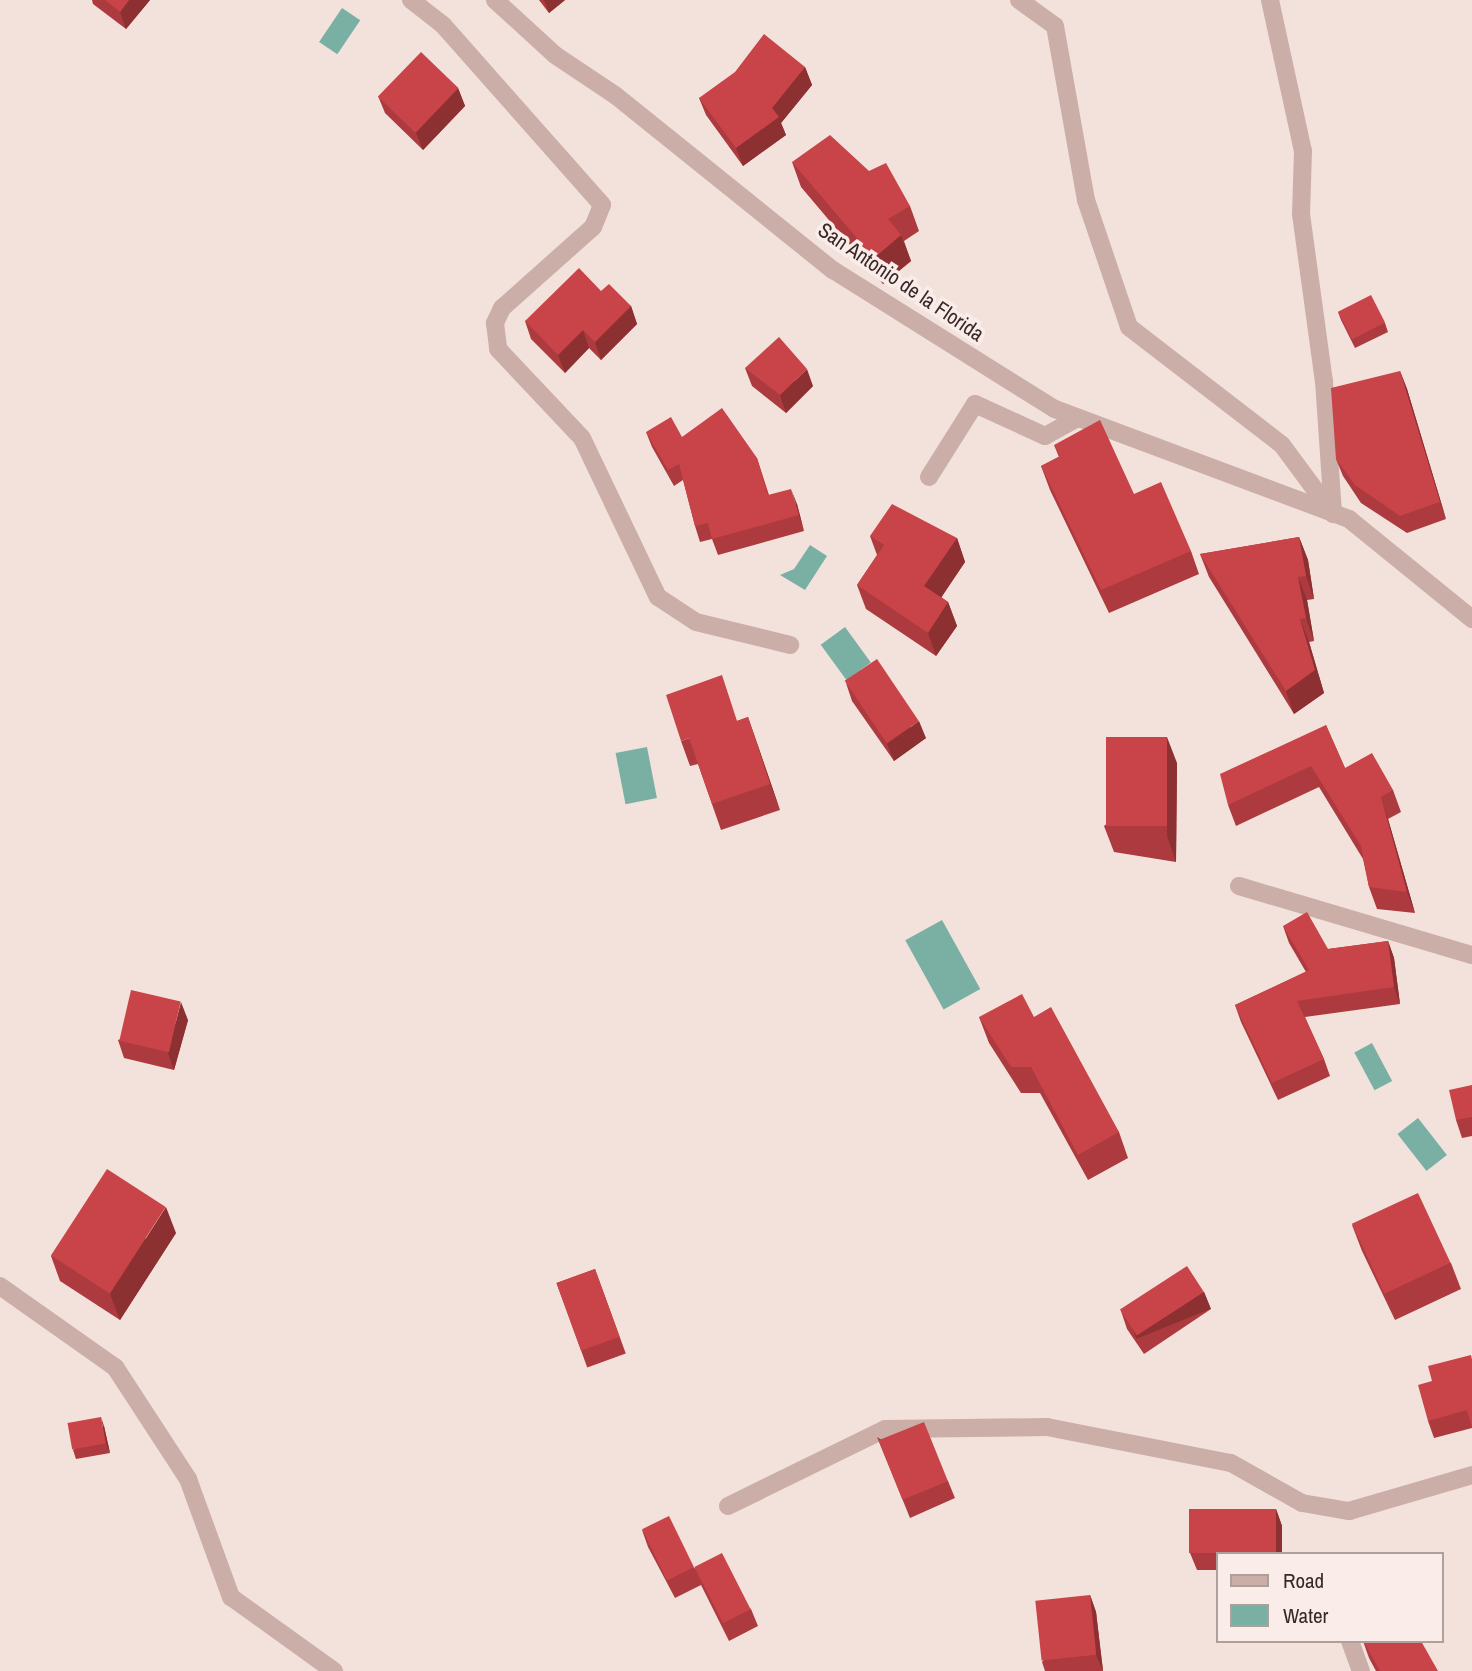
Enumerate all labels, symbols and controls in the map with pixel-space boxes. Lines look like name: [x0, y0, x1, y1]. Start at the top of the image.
street label: San Antonio de la Florida: [813, 217, 989, 347]
legend: [1216, 1552, 1444, 1643]
text: Road: [1283, 1566, 1324, 1595]
text: Water: [1283, 1601, 1328, 1630]

